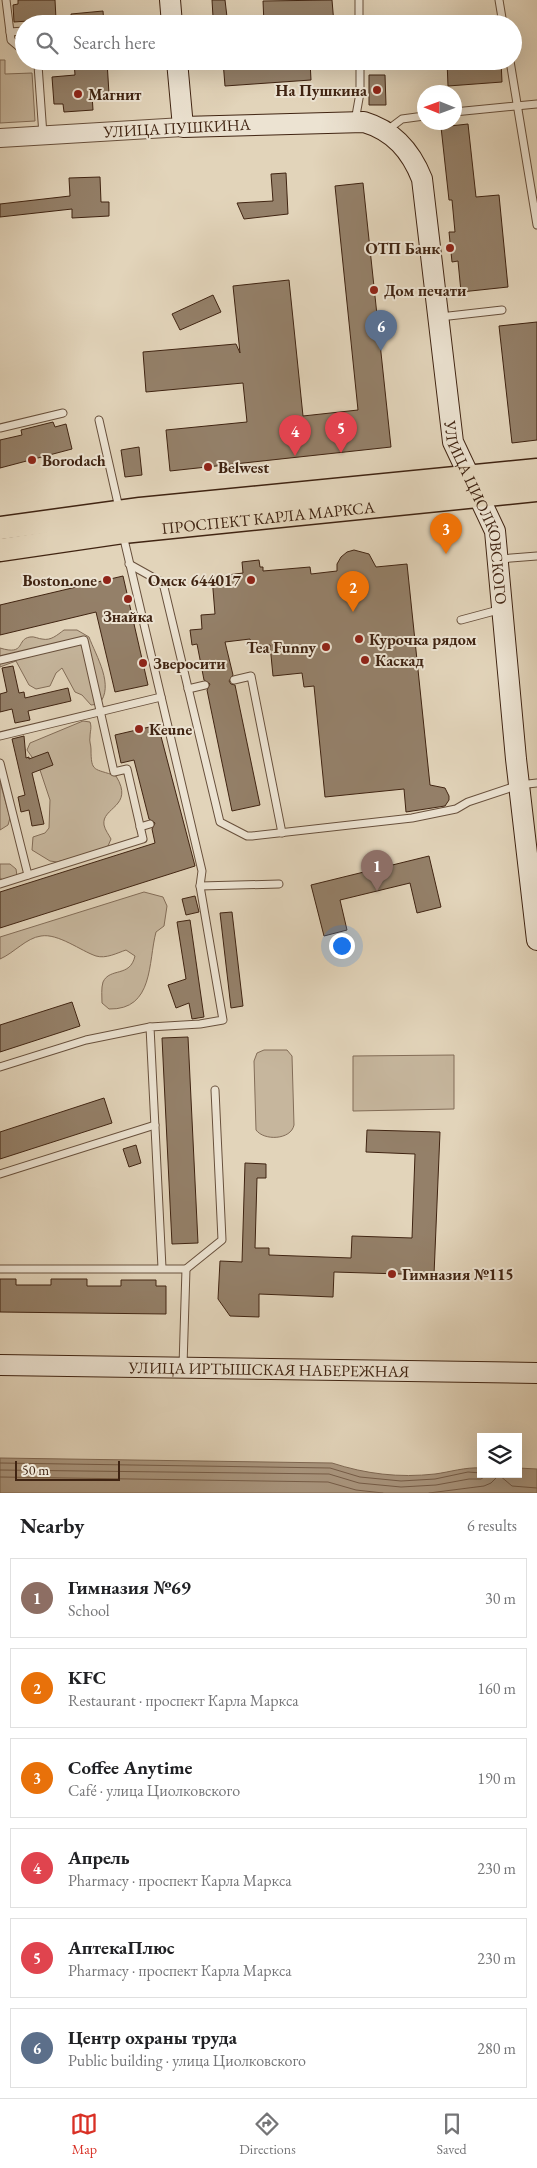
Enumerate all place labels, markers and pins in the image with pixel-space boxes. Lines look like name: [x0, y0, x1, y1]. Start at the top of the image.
place label: На Пушкина: [276, 80, 368, 101]
place label: Магнит: [88, 84, 142, 105]
marker: На Пушкина: [371, 84, 383, 96]
marker: Магнит: [72, 88, 84, 100]
place label: ОТП Банк: [365, 238, 440, 259]
marker: ОТП Банк: [444, 242, 456, 254]
place label: Дом печати: [384, 280, 467, 301]
marker: Дом печати: [368, 284, 380, 296]
pin: 6: [365, 310, 397, 351]
pin: 5: [325, 412, 357, 453]
pin: 4: [279, 415, 311, 456]
place label: Borodach: [42, 450, 106, 471]
marker: Borodach: [26, 454, 38, 466]
place label: Belwest: [218, 457, 269, 478]
marker: Belwest: [202, 461, 214, 473]
pin: 3: [430, 513, 462, 554]
place label: Boston.one: [23, 570, 97, 591]
place label: Омск 644017: [148, 570, 242, 591]
pin: 2: [337, 571, 369, 612]
marker: Boston.one: [101, 574, 113, 586]
marker: Омск 644017: [245, 574, 257, 586]
marker: Знайка: [122, 593, 134, 605]
place label: Знайка: [103, 606, 154, 627]
place label: Курочка рядом: [369, 629, 477, 650]
marker: Курочка рядом: [353, 633, 365, 645]
place label: Tea Funny: [246, 637, 316, 658]
marker: Tea Funny: [320, 641, 332, 653]
place label: Каскад: [375, 650, 424, 671]
place label: Зверосити: [153, 653, 226, 674]
marker: Каскад: [359, 654, 371, 666]
marker: Зверосити: [137, 657, 149, 669]
place label: Keune: [149, 719, 192, 740]
marker: Keune: [133, 723, 145, 735]
pin: 1: [361, 850, 393, 891]
place label: Гимназия №115: [402, 1264, 514, 1285]
marker: Гимназия №115: [386, 1268, 398, 1280]

